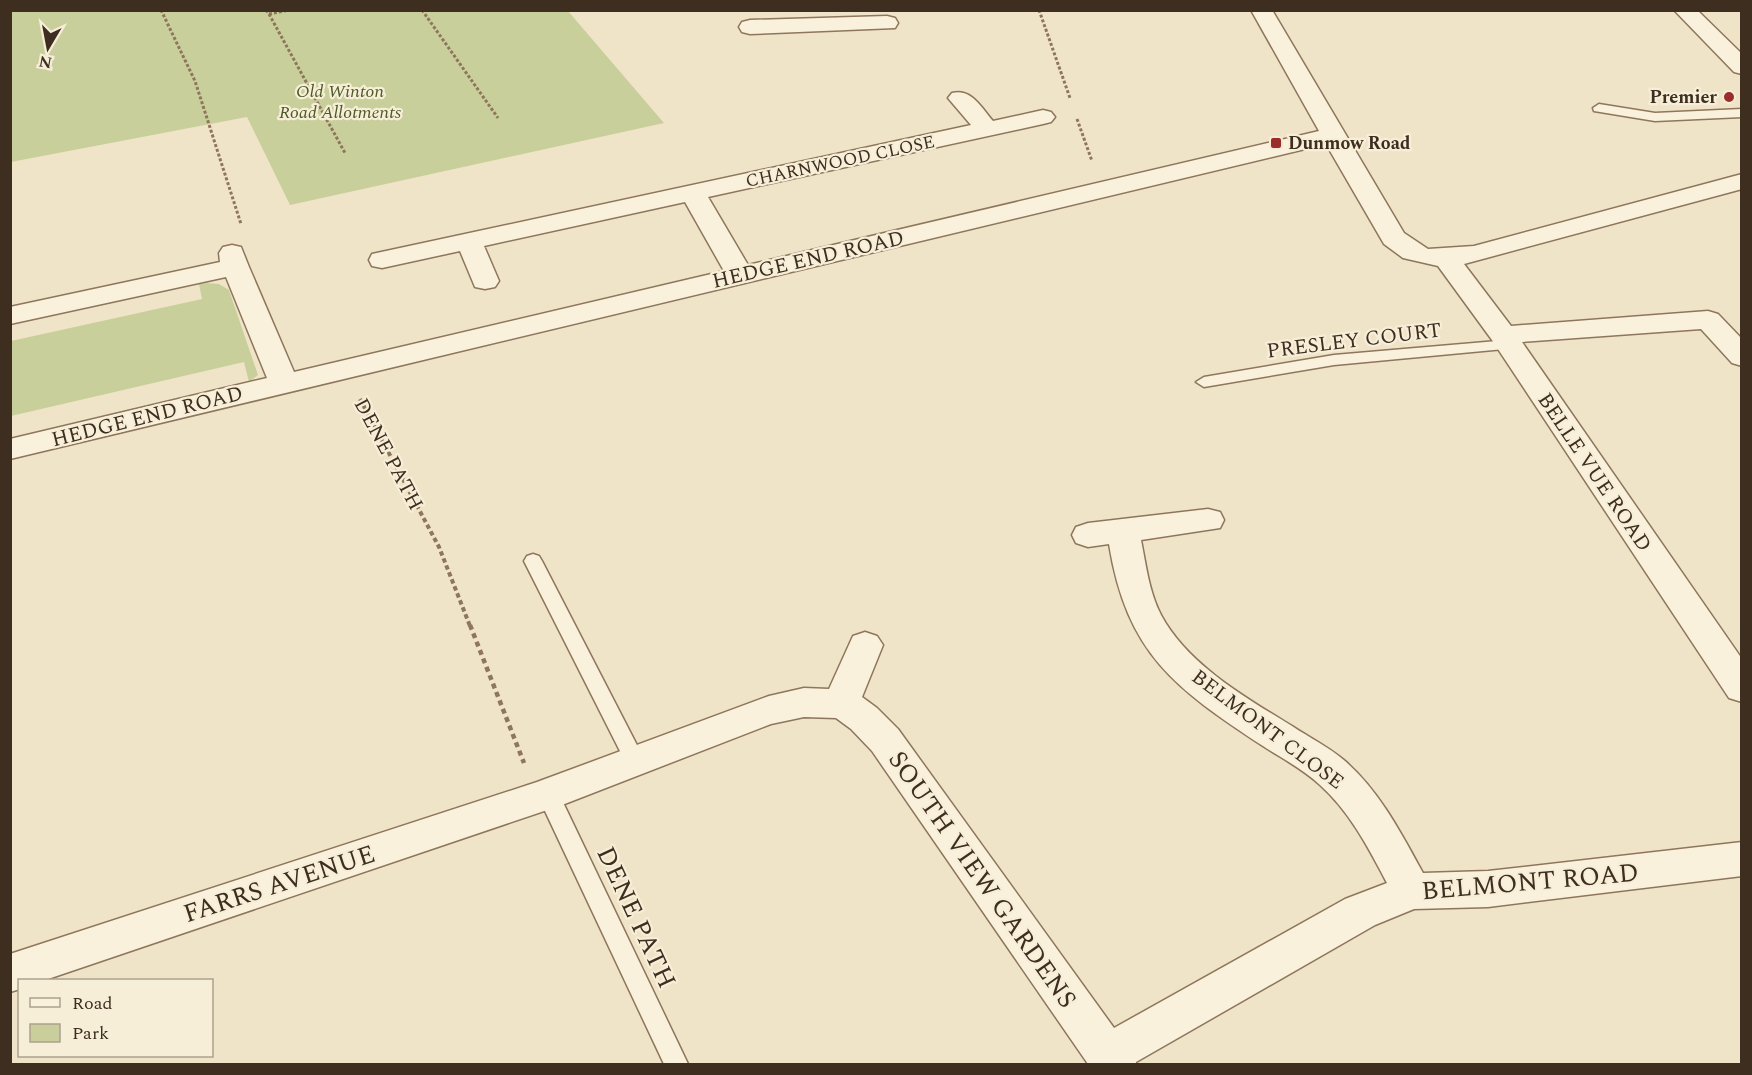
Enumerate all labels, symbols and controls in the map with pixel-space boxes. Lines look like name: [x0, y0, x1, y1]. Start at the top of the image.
north arrow: [18, 18, 78, 78]
text: N: [37, 49, 54, 75]
park label: Old Winton Road Allotments: [279, 78, 402, 126]
place label: Premier: [1649, 84, 1717, 111]
marker: Premier: [1722, 90, 1736, 104]
street label: CHARNWOOD CLOSE: [743, 128, 937, 195]
place label: Dunmow Road: [1288, 130, 1411, 157]
marker: Dunmow Road: [1269, 136, 1283, 150]
street label: HEDGE END ROAD: [709, 222, 907, 298]
street label: PRESLEY COURT: [1265, 314, 1443, 368]
street label: HEDGE END ROAD: [48, 378, 246, 456]
street label: BELLE VUE ROAD: [1529, 386, 1659, 559]
street label: DENE PATH: [345, 392, 431, 516]
street label: BELMONT CLOSE: [1184, 662, 1351, 798]
street label: SOUTH VIEW GARDENS: [878, 742, 1087, 1017]
street label: FARRS AVENUE: [178, 834, 380, 934]
street label: DENE PATH: [586, 840, 687, 995]
street label: BELMONT ROAD: [1420, 853, 1640, 911]
legend: [18, 979, 213, 1057]
text: Road: [72, 990, 113, 1017]
text: Park: [72, 1020, 109, 1047]

